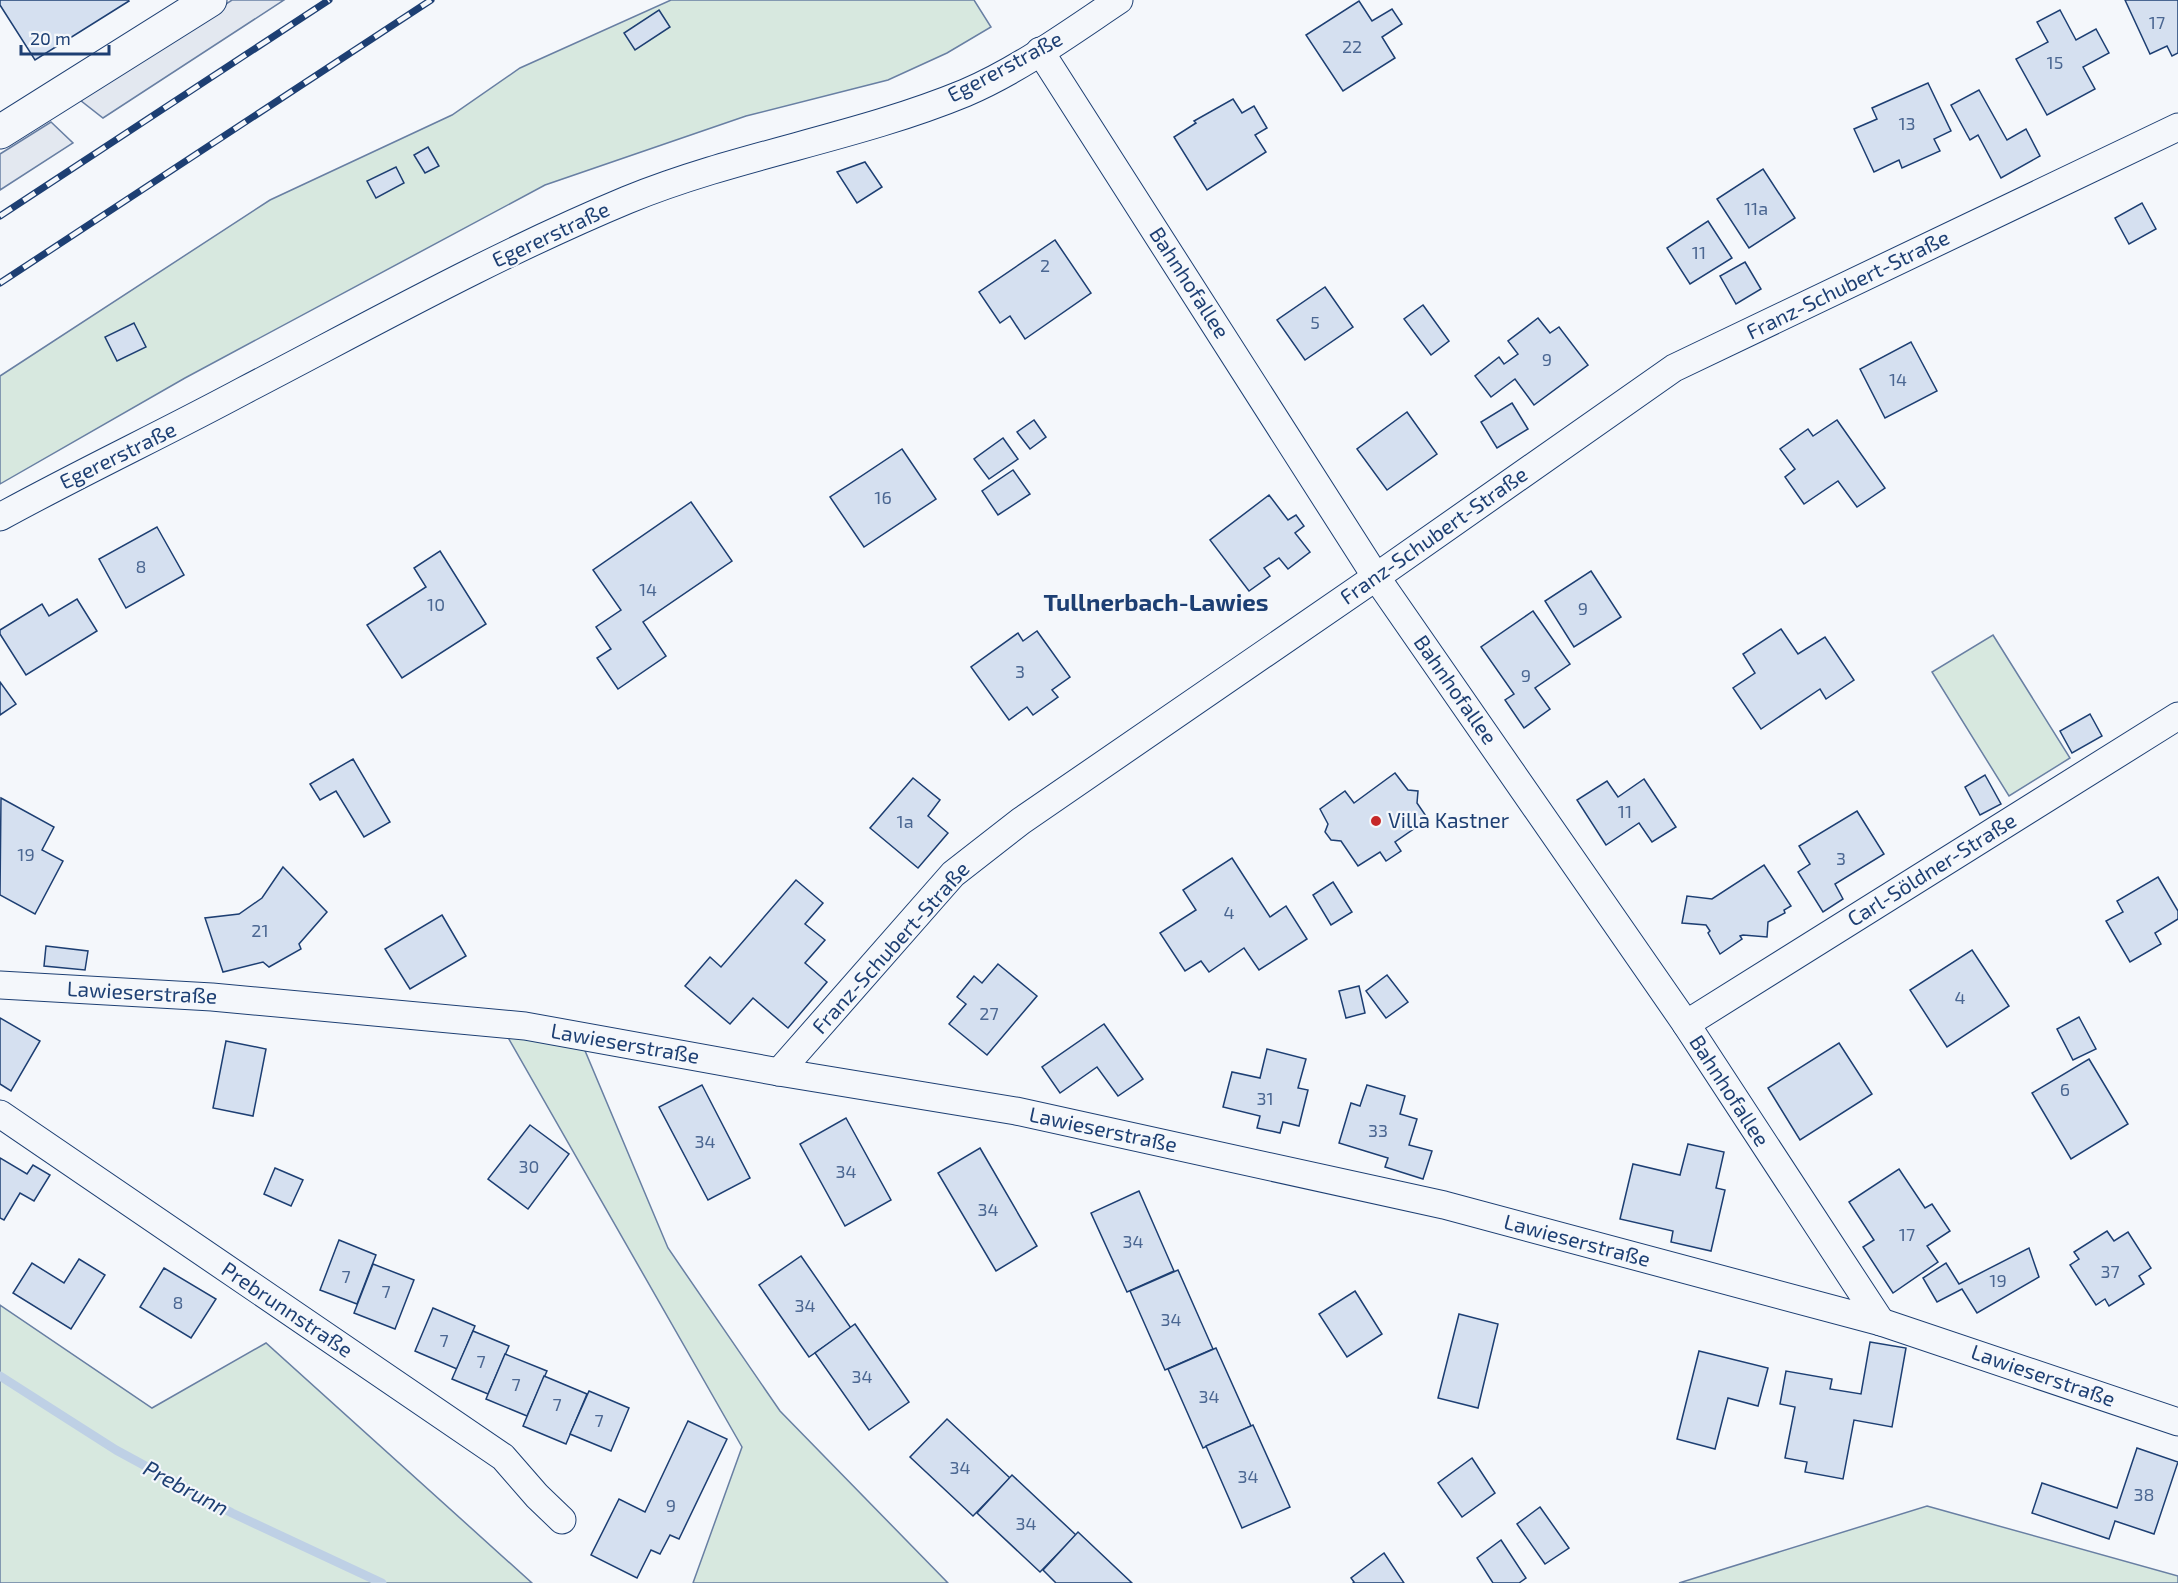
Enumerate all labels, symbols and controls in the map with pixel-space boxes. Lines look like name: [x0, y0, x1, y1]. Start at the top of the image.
house number: 17: [2149, 11, 2165, 33]
scale bar: [21, 18, 110, 56]
street label: Egererstraße: [943, 25, 1066, 106]
text: 20 m: [30, 27, 71, 49]
house number: 22: [1342, 35, 1362, 57]
house number: 15: [2047, 51, 2063, 73]
house number: 13: [1898, 112, 1916, 134]
street label: Egererstraße: [488, 196, 613, 272]
house number: 11a: [1744, 197, 1768, 219]
street label: Bahnhofallee: [1145, 222, 1235, 343]
street label: Franz-Schubert-Straße: [1742, 224, 1953, 344]
house number: 11: [1692, 241, 1706, 263]
house number: 2: [1040, 254, 1050, 276]
house number: 5: [1310, 311, 1320, 333]
house number: 9: [1542, 348, 1552, 370]
house number: 14: [1889, 368, 1907, 390]
street label: Egererstraße: [55, 416, 180, 494]
street label: Franz-Schubert-Straße: [1335, 461, 1532, 609]
house number: 16: [874, 486, 892, 508]
house number: 8: [136, 555, 146, 577]
house number: 14: [639, 578, 657, 600]
district label: Tullnerbach-Lawies: [1043, 587, 1269, 616]
house number: 10: [427, 593, 445, 615]
house number: 9: [1578, 597, 1588, 619]
street label: Bahnhofallee: [1409, 630, 1503, 749]
house number: 3: [1015, 660, 1025, 682]
house number: 9: [1521, 664, 1531, 686]
house number: 11: [1618, 800, 1632, 822]
place label: Villa Kastner: [1388, 807, 1510, 832]
street label: Carl-Söldner-Straße: [1842, 807, 2020, 931]
house number: 1a: [896, 810, 914, 832]
marker: Villa Kastner: [1369, 814, 1383, 828]
house number: 19: [17, 843, 35, 865]
house number: 3: [1836, 847, 1846, 869]
street label: Franz-Schubert-Straße: [806, 856, 974, 1038]
house number: 4: [1223, 901, 1235, 923]
house number: 21: [251, 919, 269, 941]
street label: Lawieserstraße: [66, 975, 218, 1008]
house number: 4: [1954, 986, 1966, 1008]
house number: 27: [979, 1002, 999, 1024]
street label: Lawieserstraße: [549, 1017, 702, 1068]
street label: Bahnhofallee: [1685, 1030, 1775, 1151]
house number: 6: [2060, 1078, 2070, 1100]
house number: 31: [1256, 1087, 1274, 1109]
street label: Lawieserstraße: [1027, 1101, 1180, 1156]
house number: 33: [1368, 1119, 1388, 1141]
house number: 34: [694, 1130, 716, 1152]
house number: 30: [519, 1155, 539, 1177]
house number: 34: [835, 1160, 857, 1182]
house number: 34: [977, 1198, 999, 1220]
street label: Lawieserstraße: [1501, 1208, 1653, 1271]
house number: 17: [1899, 1223, 1915, 1245]
house number: 34: [1122, 1230, 1144, 1252]
street label: Prebrunnstraße: [218, 1256, 358, 1362]
house number: 37: [2100, 1260, 2120, 1282]
house number: 7: [341, 1265, 351, 1287]
house number: 19: [1989, 1269, 2007, 1291]
house number: 7: [381, 1280, 391, 1302]
house number: 8: [173, 1291, 183, 1313]
house number: 34: [794, 1294, 816, 1316]
house number: 34: [1160, 1308, 1182, 1330]
house number: 7: [439, 1329, 449, 1351]
street label: Lawieserstraße: [1968, 1338, 2119, 1411]
house number: 7: [476, 1350, 486, 1372]
house number: 34: [851, 1365, 873, 1387]
house number: 7: [511, 1373, 521, 1395]
house number: 34: [1198, 1385, 1220, 1407]
house number: 7: [552, 1393, 562, 1415]
house number: 7: [594, 1409, 604, 1431]
water label: Prebrunn: [139, 1454, 233, 1520]
house number: 34: [949, 1456, 971, 1478]
house number: 34: [1237, 1465, 1259, 1487]
house number: 38: [2134, 1483, 2154, 1505]
house number: 9: [666, 1494, 676, 1516]
house number: 34: [1015, 1512, 1037, 1534]

